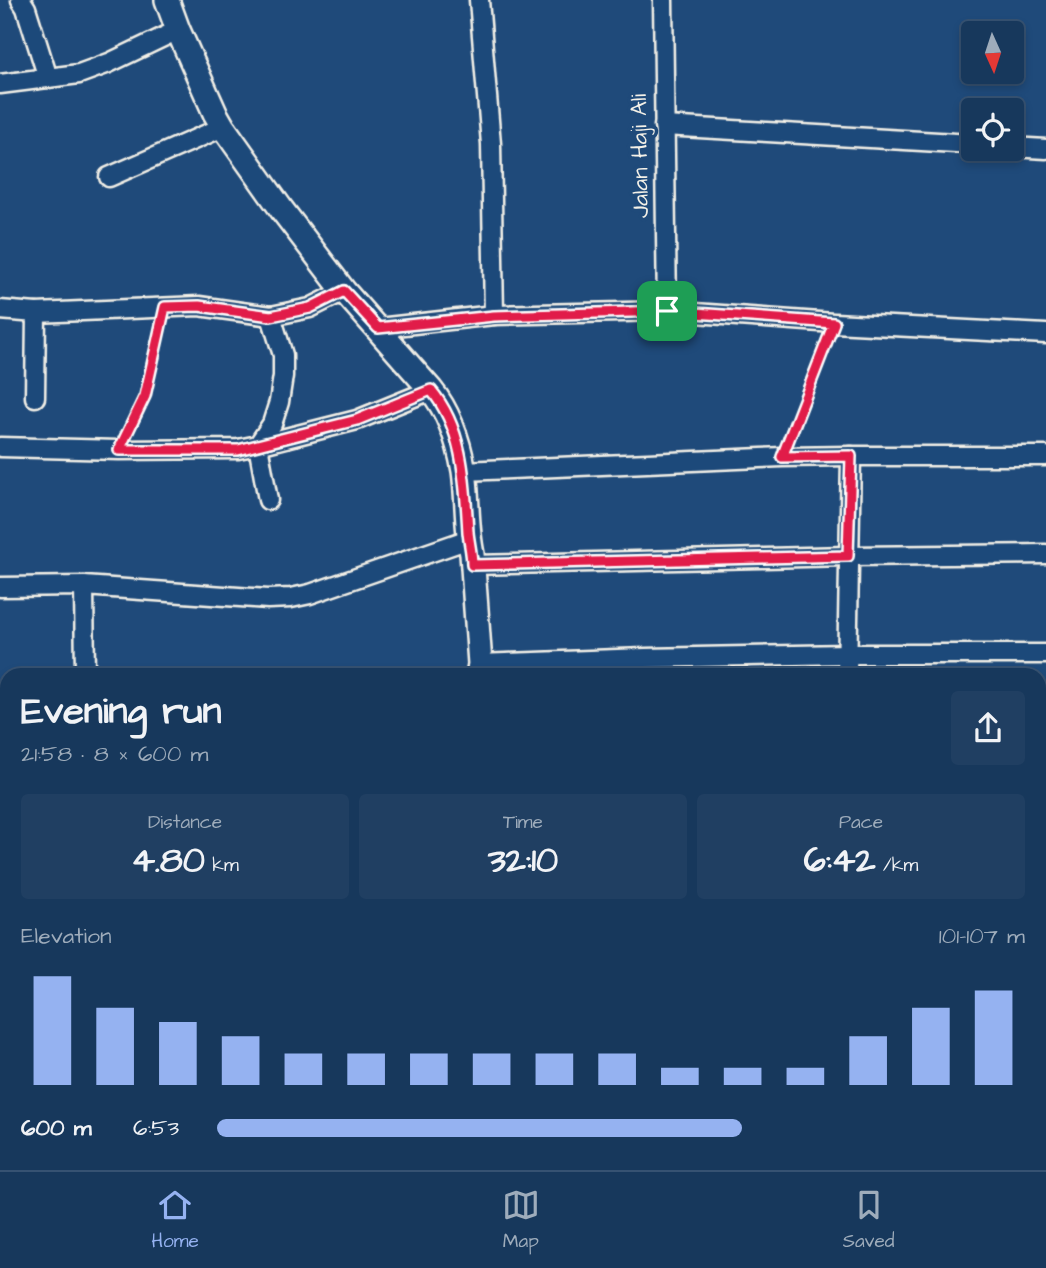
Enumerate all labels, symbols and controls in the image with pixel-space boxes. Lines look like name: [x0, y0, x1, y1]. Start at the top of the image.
north arrow: [961, 21, 1024, 84]
map controls: [961, 21, 1024, 161]
street label: Jalan Haji Ali: [623, 93, 657, 218]
button: locate: [961, 98, 1024, 161]
pin: [637, 281, 697, 341]
icon: arrive: [648, 292, 686, 330]
text: Evening run: [21, 686, 222, 738]
button: share: [951, 691, 1025, 765]
text: 21:58 · 8 × 600 m: [21, 738, 209, 770]
text: Distance: [148, 809, 222, 836]
text: Time: [503, 809, 543, 836]
text: Pace: [839, 809, 883, 836]
text: 4.80: [131, 836, 205, 885]
text: 32:10: [488, 836, 558, 885]
text: 6:42: [804, 836, 875, 885]
text: km: [205, 852, 239, 879]
text: /km: [875, 852, 918, 879]
text: Elevation: [21, 920, 112, 952]
text: 101–107 m: [939, 920, 1025, 952]
text: 600 m: [21, 1112, 92, 1144]
text: 6:53: [133, 1112, 179, 1144]
tab: Home: [151, 1186, 199, 1255]
tab: Map: [502, 1186, 540, 1255]
tab: Saved: [843, 1186, 894, 1255]

